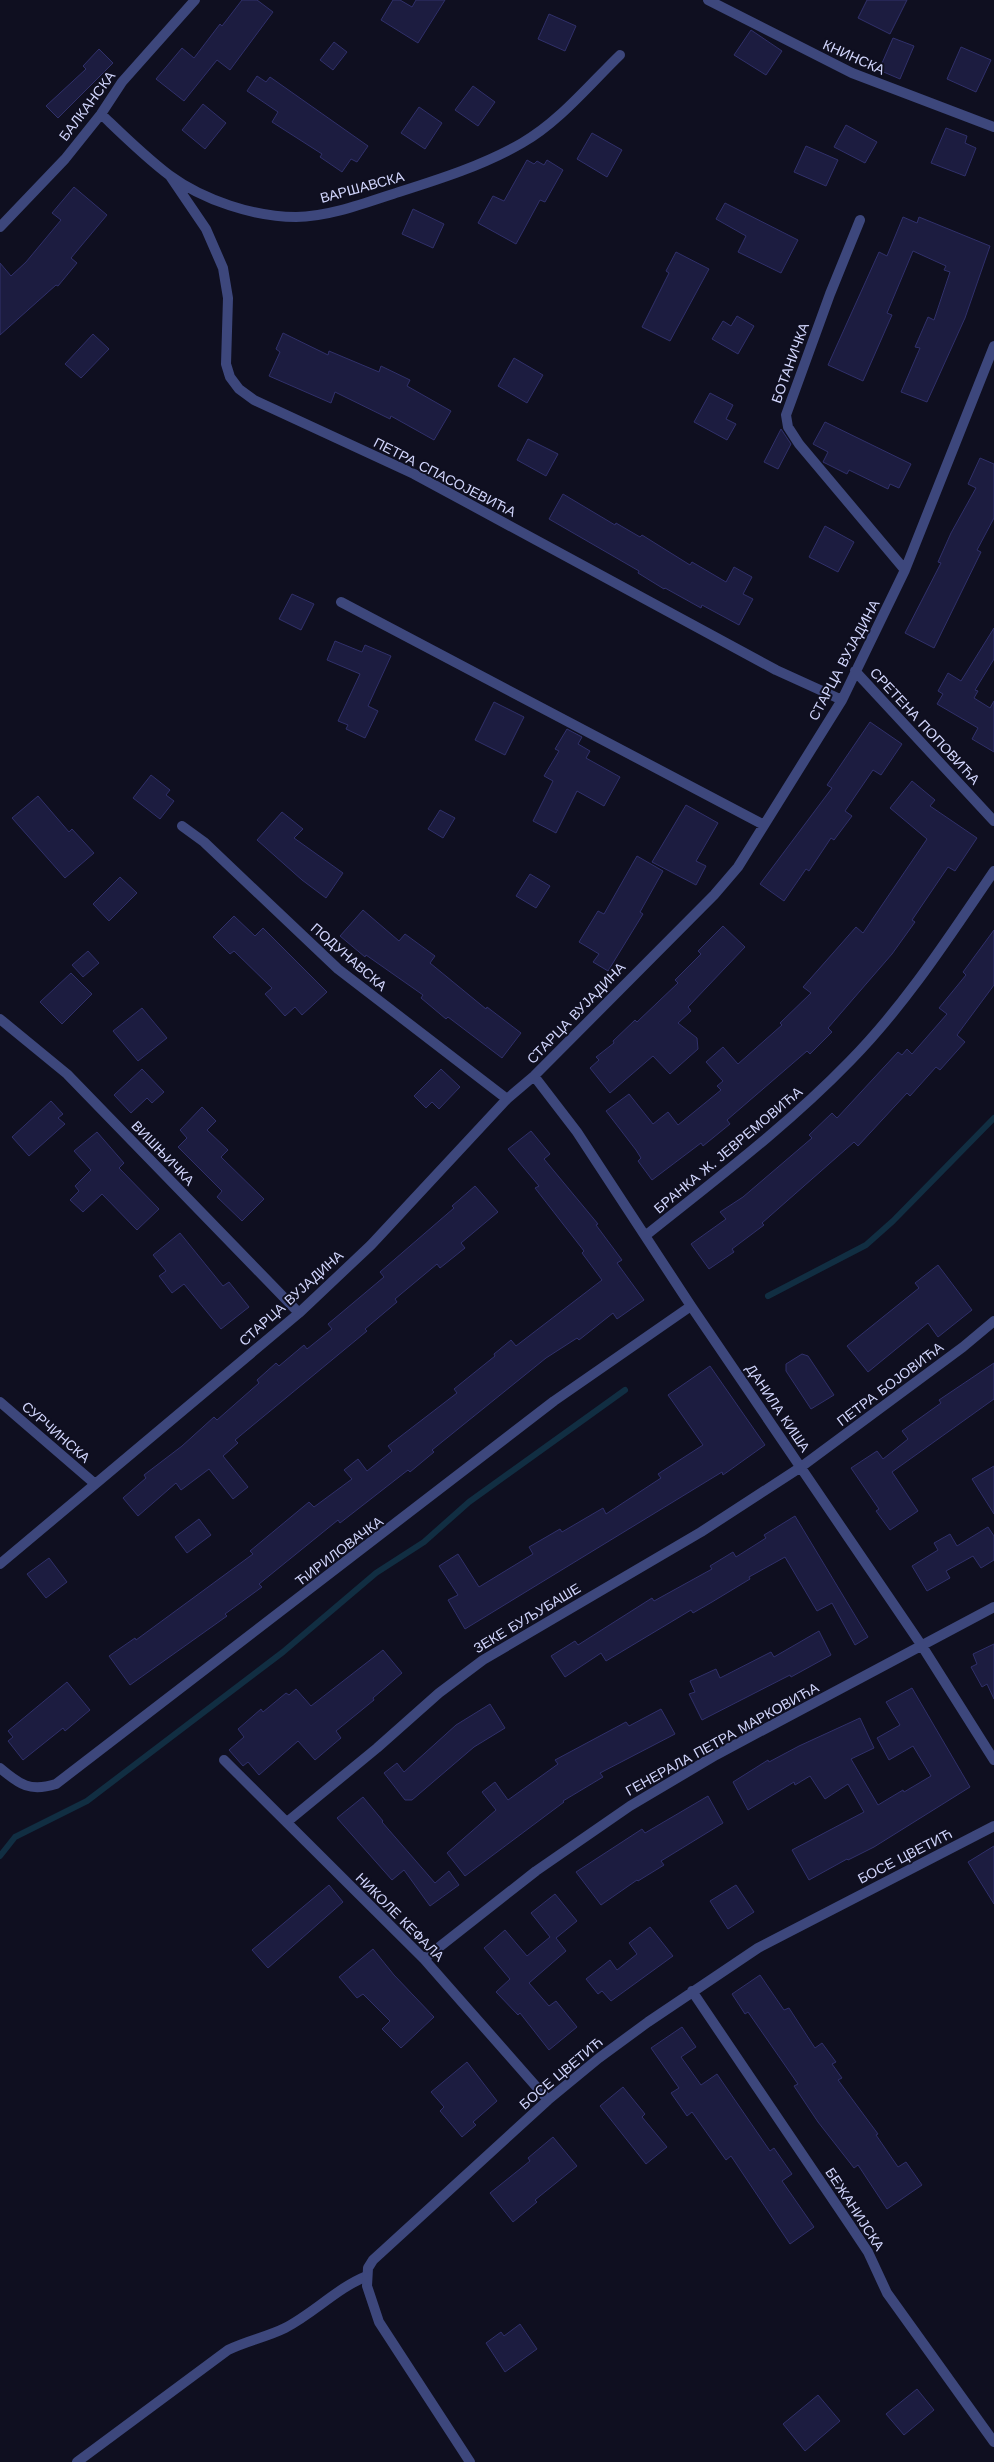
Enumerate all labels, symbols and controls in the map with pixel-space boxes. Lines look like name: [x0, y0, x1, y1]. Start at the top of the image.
street label: КНИНСКА: [821, 36, 888, 78]
street label: БАЛКАНСКА: [56, 68, 119, 144]
street label: ВАРШАВСКА: [318, 168, 406, 206]
street label: БОТАНИЧКА: [768, 320, 812, 405]
street label: ПЕТРА СПАСОЈЕВИЋА: [371, 434, 519, 520]
street label: СТАРЦА ВУЈАДИНА: [805, 596, 883, 723]
street label: СРЕТЕНА ПОПОВИЋА: [867, 664, 984, 788]
street label: ПОДУНАВСКА: [308, 920, 391, 995]
street label: СТАРЦА ВУЈАДИНА: [524, 959, 629, 1067]
street label: БРАНКА Ж. ЈЕВРЕМОВИЋА: [651, 1083, 806, 1217]
street label: ВИШЊИЧКА: [128, 1117, 198, 1189]
street label: СТАРЦА ВУЈАДИНА: [236, 1247, 347, 1349]
street label: ПЕТРА БОЈОВИЋА: [834, 1338, 947, 1429]
street label: ДАНИЛА КИША: [743, 1361, 814, 1456]
street label: СУРЧИНСКА: [19, 1398, 94, 1466]
street label: ЋИРИЛОВАЧКА: [292, 1512, 386, 1589]
street label: ЗЕКЕ БУЉУБАШЕ: [471, 1580, 583, 1656]
street label: ГЕНЕРАЛА ПЕТРА МАРКОВИЋА: [623, 1679, 822, 1799]
street label: БОСЕ ЦВЕТИЋ: [855, 1825, 955, 1887]
street label: НИКОЛЕ КЕФАЛА: [353, 1870, 448, 1965]
street label: БОСЕ ЦВЕТИЋ: [516, 2034, 606, 2112]
street label: БЕЖАНИЈСКА: [822, 2165, 888, 2254]

